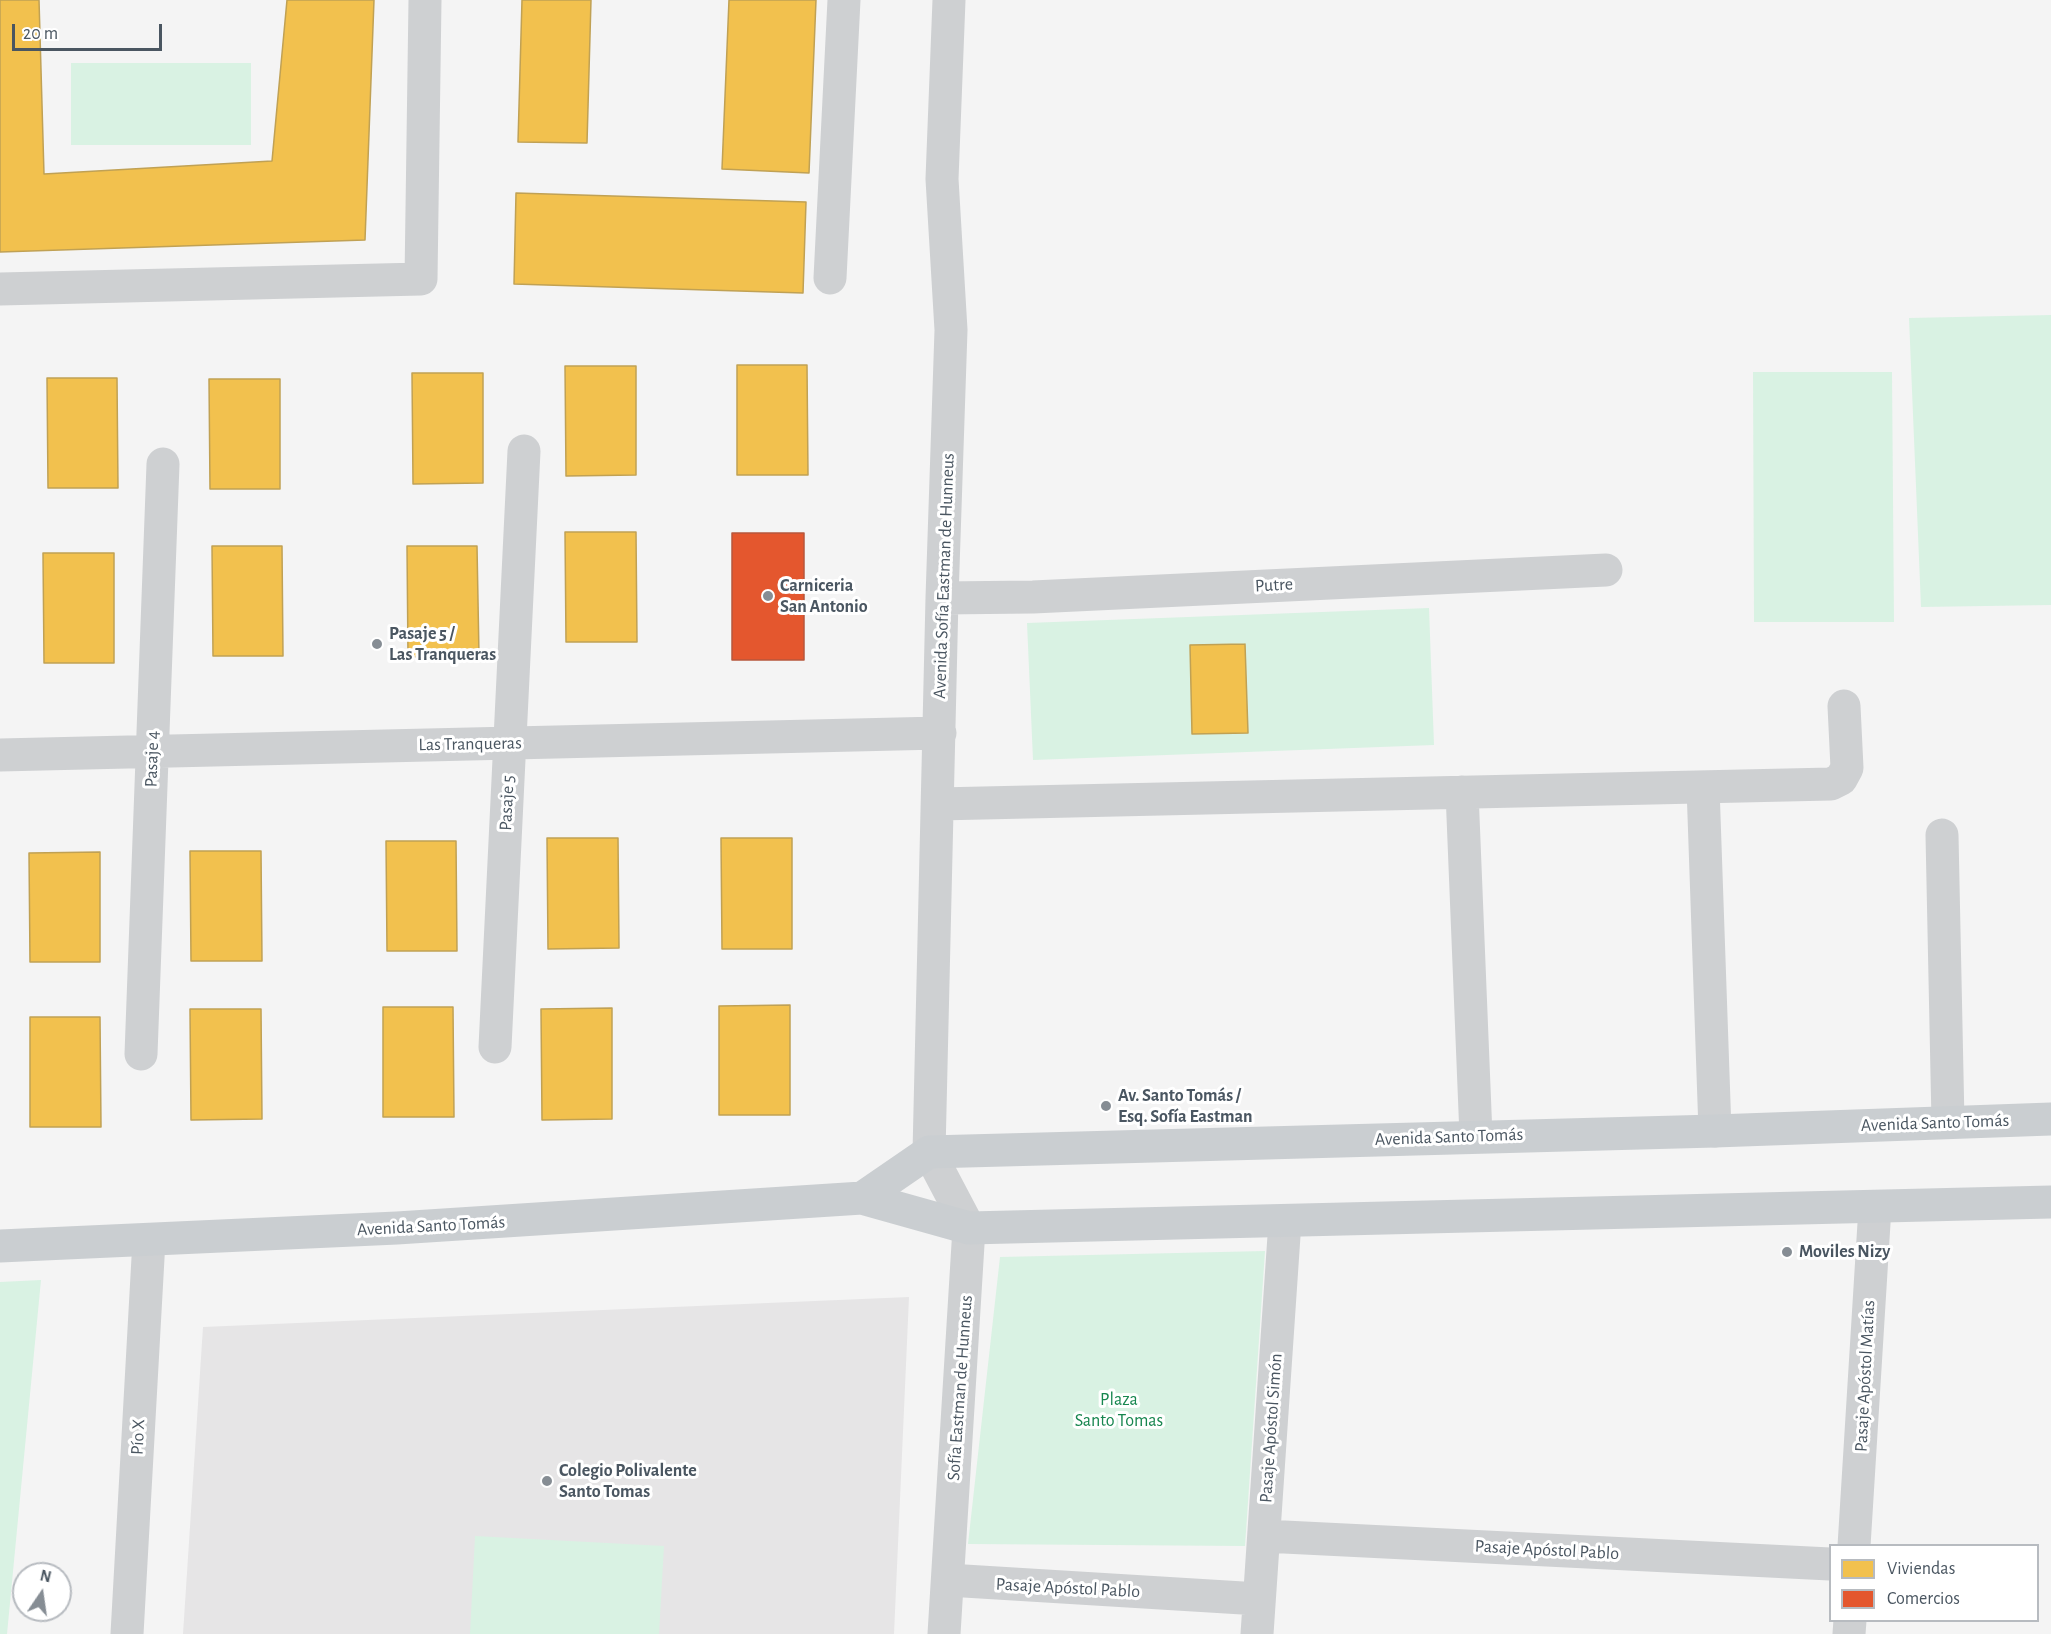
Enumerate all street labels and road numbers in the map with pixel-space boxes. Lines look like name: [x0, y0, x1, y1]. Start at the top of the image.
street label: Avenida Sofía Eastman de Hunneus: [929, 453, 959, 699]
street label: Putre: [1254, 573, 1294, 597]
street label: Pasaje 4: [140, 730, 164, 788]
street label: Las Tranqueras: [418, 732, 522, 756]
street label: Pasaje 5: [495, 775, 519, 831]
street label: Avenida Santo Tomás: [1860, 1110, 2010, 1136]
street label: Avenida Santo Tomás: [1374, 1124, 1524, 1150]
street label: Avenida Santo Tomás: [356, 1211, 506, 1241]
street label: Sofía Eastman de Hunneus: [943, 1295, 977, 1481]
street label: Pasaje Apóstol Matías: [1850, 1299, 1880, 1453]
street label: Pasaje Apóstol Simón: [1255, 1352, 1287, 1504]
street label: Pío X: [126, 1418, 150, 1456]
street label: Pasaje Apóstol Pablo: [1474, 1535, 1620, 1565]
street label: Pasaje Apóstol Pablo: [995, 1573, 1141, 1603]

